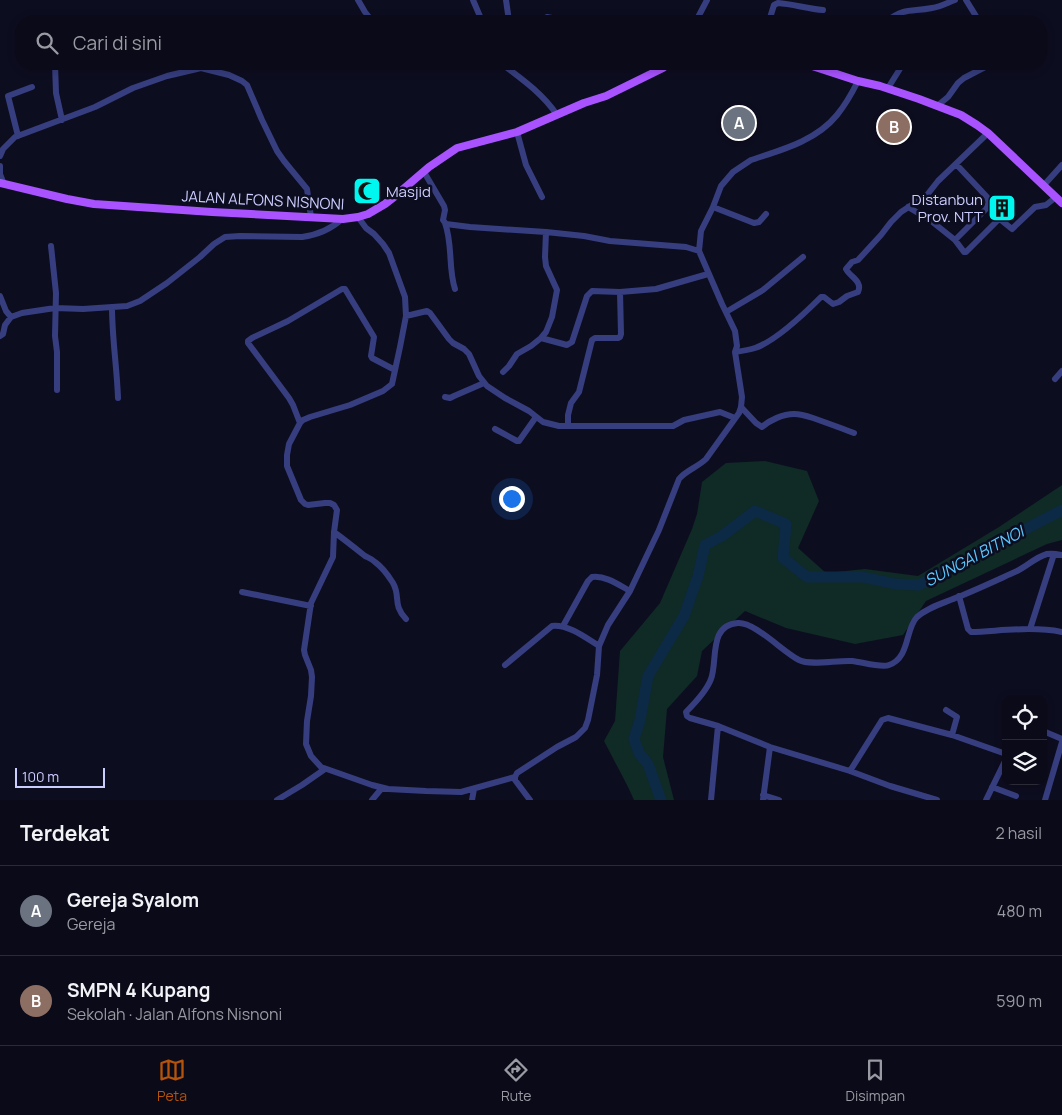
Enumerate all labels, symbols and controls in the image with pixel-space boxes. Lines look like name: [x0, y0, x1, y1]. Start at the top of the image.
search box: [15, 15, 1047, 70]
icon: search: [33, 29, 61, 57]
text: Cari di sini: [73, 30, 162, 56]
pin: A: [723, 104, 755, 142]
pin: B: [878, 108, 910, 146]
mosque icon: Masjid: [352, 176, 382, 206]
place label: Masjid: [386, 181, 431, 202]
street label: JALAN ALFONS NISNONI: [181, 185, 345, 215]
place label: Distanbun Prov. NTT: [912, 189, 983, 227]
building icon: Distanbun Prov. NTT: [987, 193, 1017, 223]
your location: [499, 486, 525, 512]
water label: SUNGAI BITNOI: [921, 520, 1029, 591]
map controls: [1002, 695, 1047, 785]
button: locate: [1002, 695, 1047, 740]
button: layers: [1002, 740, 1047, 785]
scale bar: [15, 765, 105, 788]
text: 100 m: [22, 767, 59, 786]
text: Terdekat: [20, 819, 110, 847]
text: 2 hasil: [995, 822, 1042, 844]
text: Gereja Syalom: [67, 887, 199, 913]
text: A: [31, 900, 41, 922]
text: 480 m: [997, 900, 1042, 922]
text: Gereja: [67, 913, 116, 935]
text: SMPN 4 Kupang: [67, 977, 210, 1003]
text: B: [31, 990, 41, 1012]
text: 590 m: [996, 990, 1042, 1012]
text: Sekolah · Jalan Alfons Nisnoni: [67, 1003, 282, 1025]
tab: Peta: [157, 1056, 187, 1105]
tab: Rute: [501, 1056, 532, 1105]
tab: Disimpan: [845, 1056, 905, 1105]

